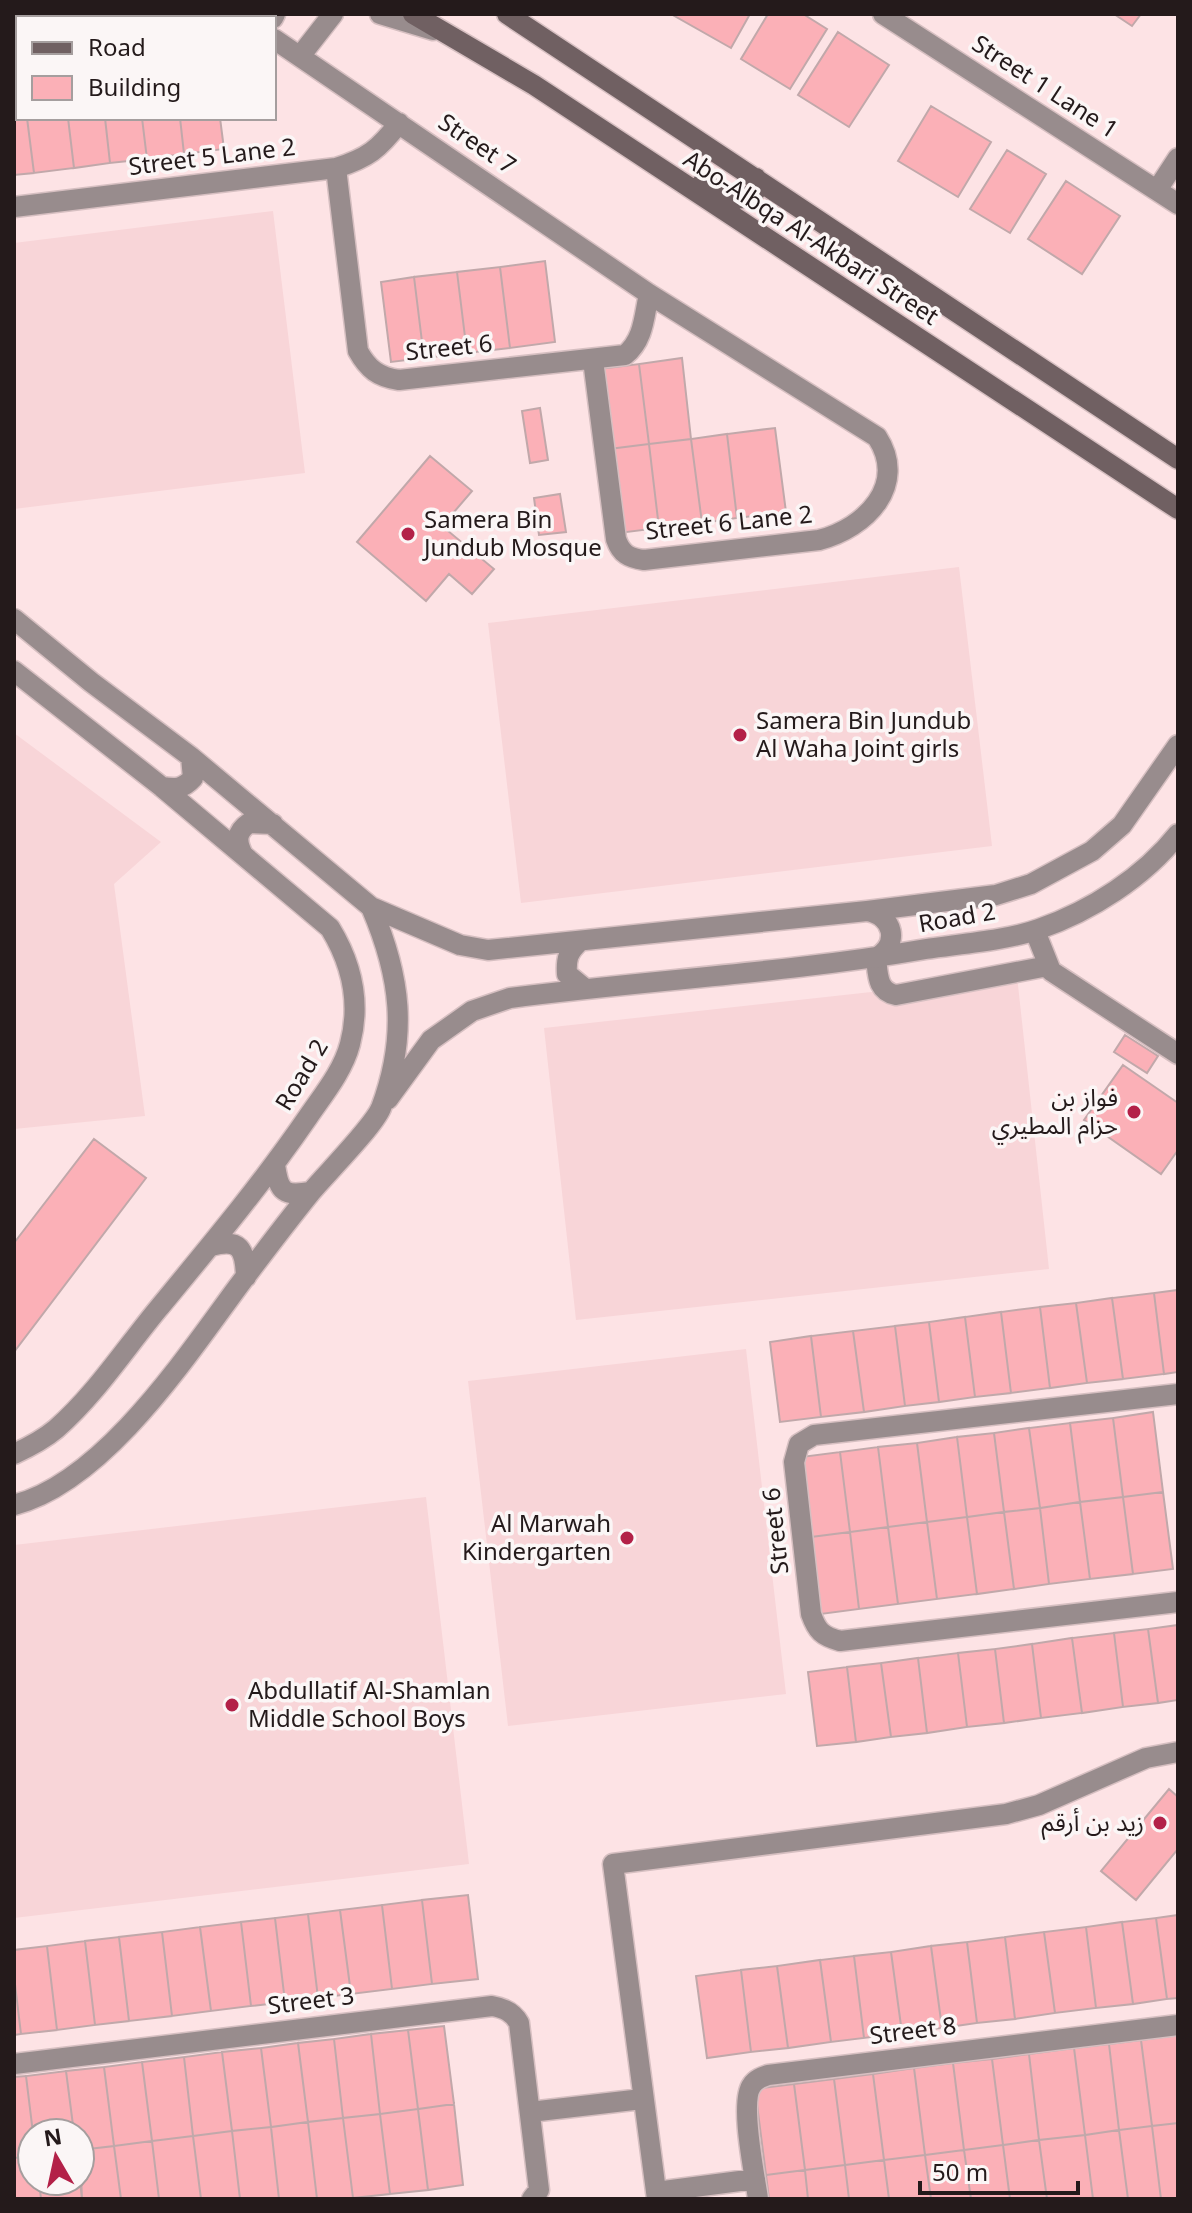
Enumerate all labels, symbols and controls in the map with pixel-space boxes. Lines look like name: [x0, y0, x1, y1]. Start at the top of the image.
legend: [16, 16, 276, 120]
street label: Street 1 Lane 1: [961, 20, 1129, 154]
text: Road: [88, 23, 146, 74]
text: Building: [88, 63, 181, 114]
street label: Street 7: [426, 99, 527, 190]
street label: Street 5 Lane 2: [126, 122, 298, 193]
street label: Abo-Albqa Al-Akbari Street: [672, 136, 950, 341]
street label: Street 6: [403, 319, 495, 378]
street label: Street 6 Lane 2: [643, 489, 815, 558]
place label: Samera Bin Jundub Mosque: [422, 495, 602, 574]
marker: Samera Bin Jundub Mosque: [399, 525, 417, 543]
place label: Samera Bin Jundub Al Waha Joint girls: [756, 696, 971, 775]
marker: Samera Bin Jundub Al Waha Joint girls: [731, 726, 749, 744]
street label: Road 2: [914, 887, 1000, 950]
street label: Road 2: [261, 1029, 344, 1122]
place label: فواز بن حزام المطيري: [992, 1073, 1118, 1152]
marker: فواز بن حزام المطيري: [1125, 1103, 1143, 1121]
street label: Street 6: [747, 1485, 806, 1577]
place label: Al Marwah Kindergarten: [462, 1499, 611, 1578]
marker: Al Marwah Kindergarten: [618, 1529, 636, 1547]
place label: Abdullatif Al-Shamlan Middle School Boys: [248, 1666, 491, 1745]
marker: Abdullatif Al-Shamlan Middle School Boys: [223, 1696, 241, 1714]
place label: زيد بن أرقم: [1042, 1798, 1144, 1849]
marker: زيد بن أرقم: [1151, 1814, 1169, 1832]
street label: Street 3: [265, 1971, 357, 2032]
street label: Street 8: [867, 2001, 959, 2062]
text: N: [41, 2114, 65, 2162]
north arrow: [16, 2117, 96, 2197]
scale bar: [920, 2145, 1078, 2195]
text: 50 m: [932, 2148, 988, 2199]

